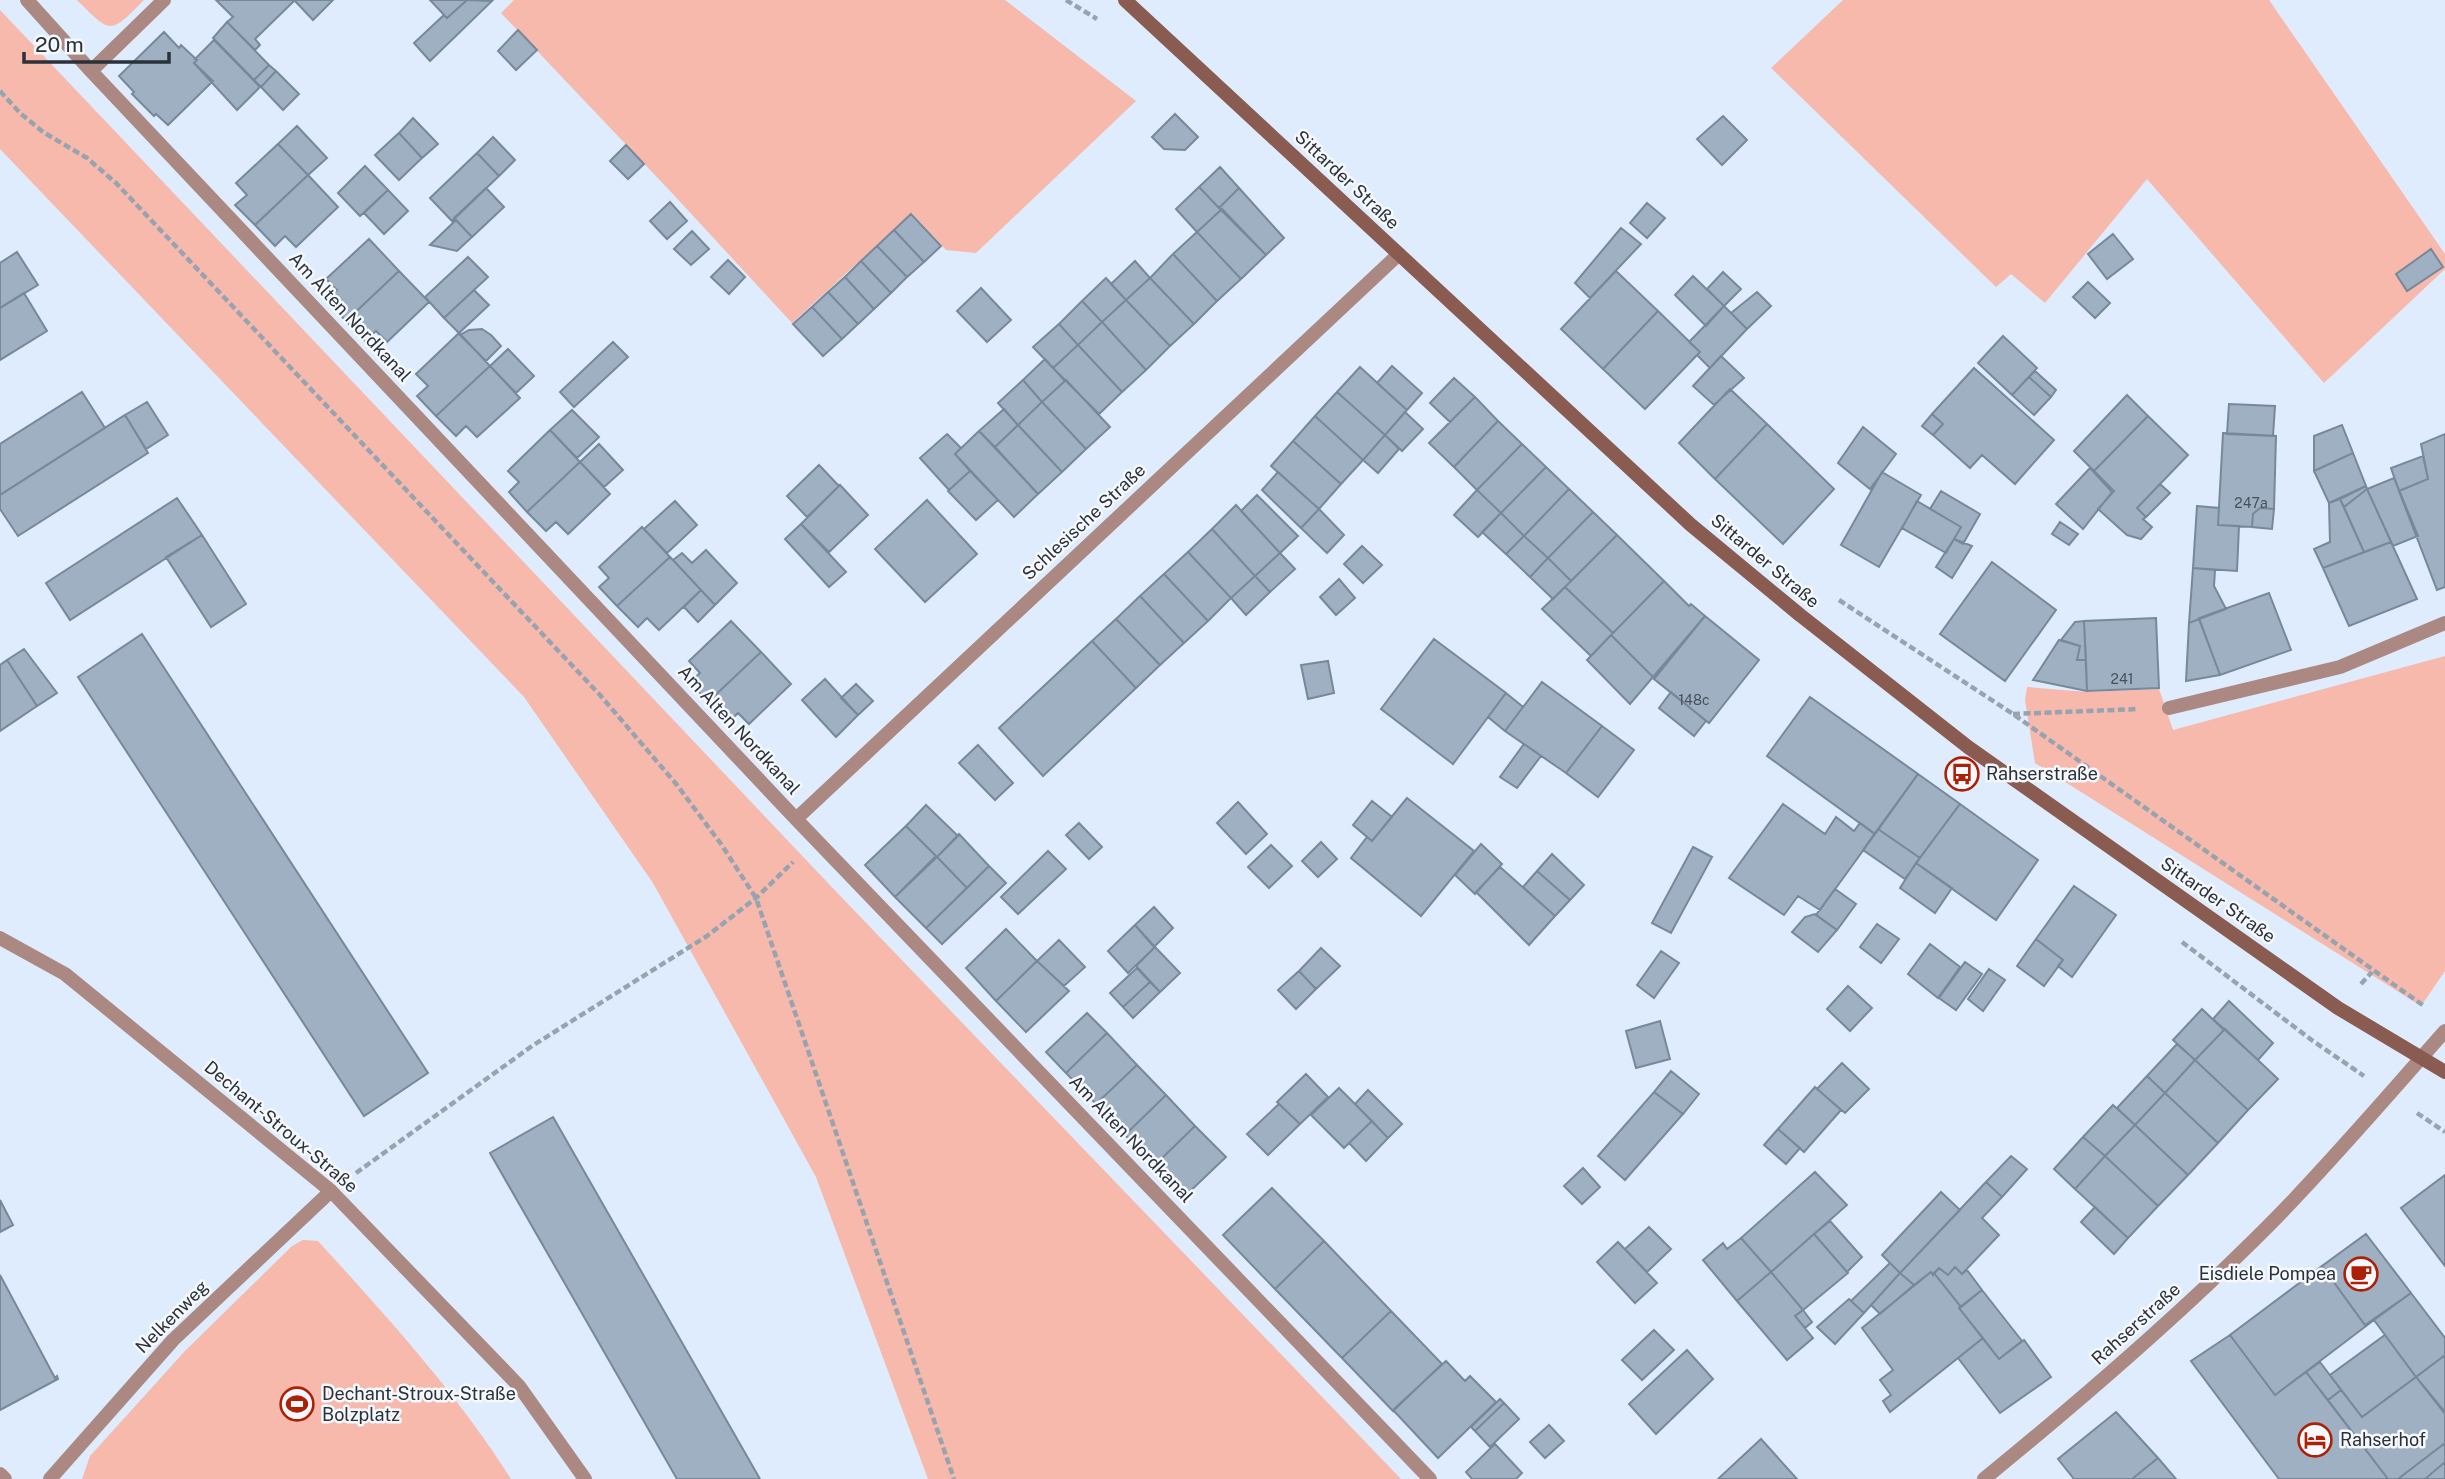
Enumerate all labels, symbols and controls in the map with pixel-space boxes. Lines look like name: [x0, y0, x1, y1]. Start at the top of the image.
scale bar: [24, 21, 170, 65]
text: 20 m: [35, 32, 84, 57]
street label: Sittarder Straße: [1291, 126, 1404, 233]
street label: Am Alten Nordkanal: [285, 248, 416, 386]
street label: Schlesische Straße: [1018, 459, 1150, 584]
house number: 247a: [2234, 495, 2268, 511]
street label: Sittarder Straße: [1707, 509, 1824, 612]
street label: Am Alten Nordkanal: [674, 661, 805, 799]
house number: 241: [2111, 671, 2133, 687]
house number: 148c: [1678, 692, 1710, 708]
bus stop icon: Rahserstraße: [1943, 755, 1981, 793]
place label: Rahserstraße: [1986, 763, 2098, 784]
street label: Sittarder Straße: [2157, 852, 2280, 947]
street label: Dechant-Stroux-Straße: [200, 1056, 362, 1197]
street label: Am Alten Nordkanal: [1065, 1071, 1198, 1207]
cafe icon: Eisdiele Pompea: [2342, 1255, 2380, 1293]
place label: Eisdiele Pompea: [2199, 1263, 2336, 1284]
street label: Nelkenweg: [131, 1276, 212, 1357]
street label: Rahserstraße: [2087, 1278, 2184, 1369]
place label: Dechant-Stroux-Straße Bolzplatz: [322, 1383, 516, 1425]
sports icon: Dechant-Stroux-Straße Bolzplatz: [278, 1385, 316, 1423]
hotel icon: Rahserhof: [2296, 1421, 2334, 1459]
place label: Rahserhof: [2340, 1429, 2426, 1450]

